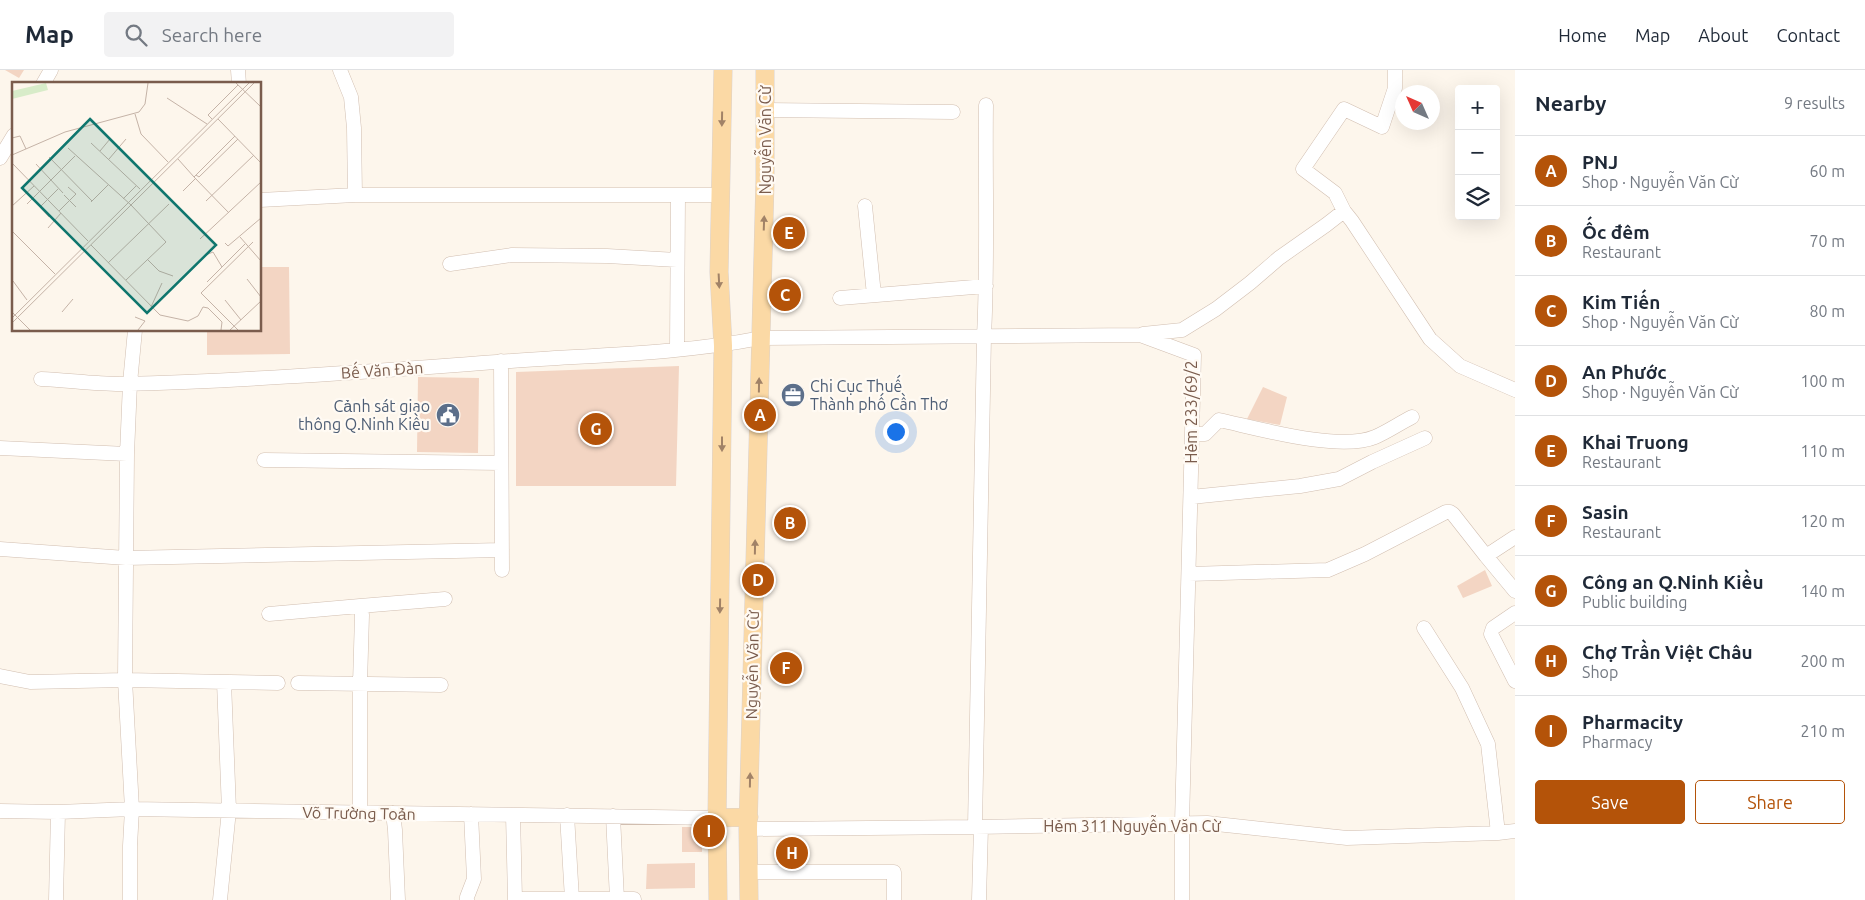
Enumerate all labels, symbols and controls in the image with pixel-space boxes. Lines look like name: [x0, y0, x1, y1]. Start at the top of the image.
search box: [104, 12, 454, 57]
text: Map: [25, 21, 74, 48]
icon: search: [122, 21, 150, 49]
text: Search here: [162, 24, 262, 46]
text: Home: [1558, 25, 1607, 45]
text: Map: [1635, 25, 1670, 45]
text: About: [1698, 25, 1748, 45]
text: Contact: [1776, 25, 1840, 45]
inset map: [12, 82, 261, 331]
street label: Nguyễn Văn Cừ: [753, 85, 774, 195]
north arrow: [1395, 85, 1440, 130]
map controls: [1455, 85, 1500, 220]
button: +: [1455, 85, 1500, 130]
text: Nearby: [1535, 91, 1606, 115]
text: 9 results: [1784, 94, 1845, 112]
one-way arrow: [718, 111, 726, 127]
button: −: [1455, 130, 1500, 175]
text: PNJ: [1582, 151, 1618, 173]
text: A: [1545, 162, 1557, 180]
text: 60 m: [1809, 162, 1845, 180]
text: Shop · Nguyễn Văn Cừ: [1582, 173, 1739, 191]
button: layers: [1455, 175, 1500, 220]
one-way arrow: [760, 214, 768, 230]
pin: E: [773, 214, 805, 252]
text: Ốc đêm: [1582, 221, 1650, 243]
text: B: [1546, 232, 1556, 250]
text: 70 m: [1809, 232, 1845, 250]
text: Restaurant: [1582, 243, 1661, 261]
one-way arrow: [716, 273, 724, 289]
pin: C: [769, 276, 801, 314]
text: Kim Tiến: [1582, 291, 1660, 313]
text: C: [1546, 302, 1556, 320]
text: 80 m: [1809, 302, 1845, 320]
text: Shop · Nguyễn Văn Cừ: [1582, 313, 1739, 331]
street label: Bế Văn Đàn: [340, 355, 424, 382]
street label: Hẻm 233/69/2: [1182, 360, 1200, 464]
text: An Phước: [1582, 361, 1667, 383]
text: D: [1545, 372, 1557, 390]
text: 100 m: [1800, 372, 1845, 390]
place label: Chi Cục Thuế Thành phố Cần Thơ: [810, 374, 949, 413]
one-way arrow: [756, 377, 764, 393]
office icon: Chi Cục Thuế Thành phố Cần Thơ: [780, 382, 806, 408]
text: Shop · Nguyễn Văn Cừ: [1582, 383, 1739, 401]
pin: A: [744, 396, 776, 434]
place label: Cảnh sát giao thông Q.Ninh Kiều: [298, 397, 430, 433]
public building icon: Cảnh sát giao thông Q.Ninh Kiều: [435, 402, 461, 428]
pin: G: [580, 410, 612, 448]
your location: [883, 419, 909, 445]
text: Khai Truong: [1582, 431, 1689, 453]
one-way arrow: [718, 436, 726, 452]
text: E: [1546, 442, 1556, 460]
text: 110 m: [1800, 442, 1845, 460]
text: Restaurant: [1582, 453, 1661, 471]
text: Sasin: [1582, 501, 1629, 523]
pin: B: [774, 504, 806, 542]
text: F: [1547, 512, 1556, 530]
text: 120 m: [1800, 512, 1845, 530]
text: Restaurant: [1582, 523, 1661, 541]
one-way arrow: [752, 539, 760, 555]
pin: D: [742, 561, 774, 599]
text: Công an Q.Ninh Kiều: [1582, 571, 1764, 593]
text: G: [1545, 582, 1557, 600]
text: 140 m: [1800, 582, 1845, 600]
text: Public building: [1582, 593, 1687, 611]
one-way arrow: [716, 598, 724, 614]
street label: Nguyễn Văn Cừ: [739, 610, 762, 720]
text: Chợ Trần Việt Châu: [1582, 641, 1753, 663]
pin: F: [770, 649, 802, 687]
text: H: [1545, 652, 1557, 670]
text: 200 m: [1800, 652, 1845, 670]
text: Shop: [1582, 663, 1618, 681]
text: Pharmacity: [1582, 711, 1683, 733]
text: I: [1549, 722, 1553, 740]
text: 210 m: [1800, 722, 1845, 740]
text: Pharmacy: [1582, 733, 1652, 751]
one-way arrow: [746, 772, 754, 788]
button: Save: [1535, 780, 1685, 824]
button: Share: [1695, 780, 1845, 824]
street label: Võ Trường Toản: [302, 803, 416, 823]
pin: I: [693, 812, 725, 850]
street label: Hẻm 311 Nguyễn Văn Cừ: [1043, 814, 1221, 835]
pin: H: [776, 834, 808, 872]

